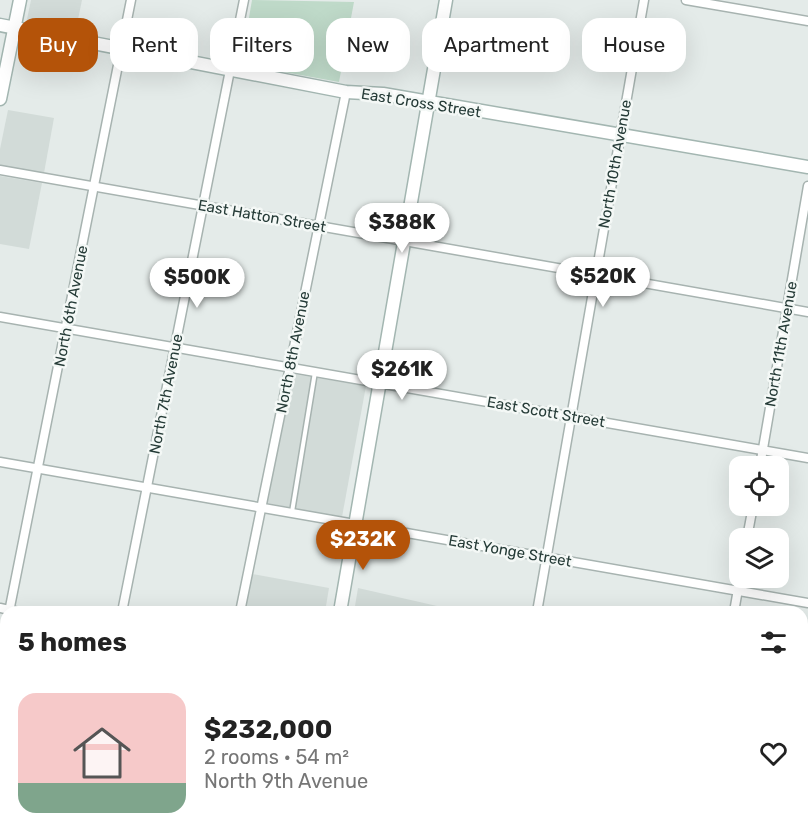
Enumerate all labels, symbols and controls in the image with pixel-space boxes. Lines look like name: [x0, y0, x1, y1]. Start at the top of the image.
chip: Buy: [18, 18, 98, 72]
chip: Rent: [110, 18, 198, 72]
chip: Filters: [210, 18, 314, 72]
chip: New: [326, 18, 410, 72]
chip: Apartment: [422, 18, 570, 72]
chip: House: [582, 18, 686, 72]
street label: East Cross Street: [360, 85, 482, 121]
street label: North 10th Avenue: [595, 98, 635, 230]
street label: East Hatton Street: [196, 196, 328, 236]
pin: $388K: [360, 203, 444, 254]
text: $388K: [369, 210, 435, 234]
street label: North 6th Avenue: [50, 244, 92, 368]
pin: $520K: [561, 257, 645, 308]
pin: $500K: [155, 258, 239, 309]
text: $520K: [570, 264, 636, 288]
text: $500K: [164, 265, 230, 289]
street label: North 11th Avenue: [761, 280, 801, 408]
street label: North 8th Avenue: [272, 290, 314, 414]
street label: North 7th Avenue: [146, 332, 186, 456]
pin: $261K: [360, 350, 444, 401]
text: $261K: [371, 357, 433, 381]
street label: East Scott Street: [486, 393, 607, 431]
map controls: [729, 456, 789, 588]
button: locate: [729, 456, 789, 516]
pin: $232K: [321, 520, 405, 571]
text: $232K: [330, 527, 396, 551]
button: layers: [729, 528, 789, 588]
street label: East Yonge Street: [447, 531, 573, 571]
icon: filters: [757, 626, 790, 659]
text: 5 homes: [18, 627, 127, 658]
text: $232,000: [204, 714, 332, 745]
icon: home: [66, 717, 138, 789]
icon: heart: [757, 737, 790, 770]
text: 2 rooms · 54 m²: [204, 745, 349, 769]
text: North 9th Avenue: [204, 769, 368, 793]

